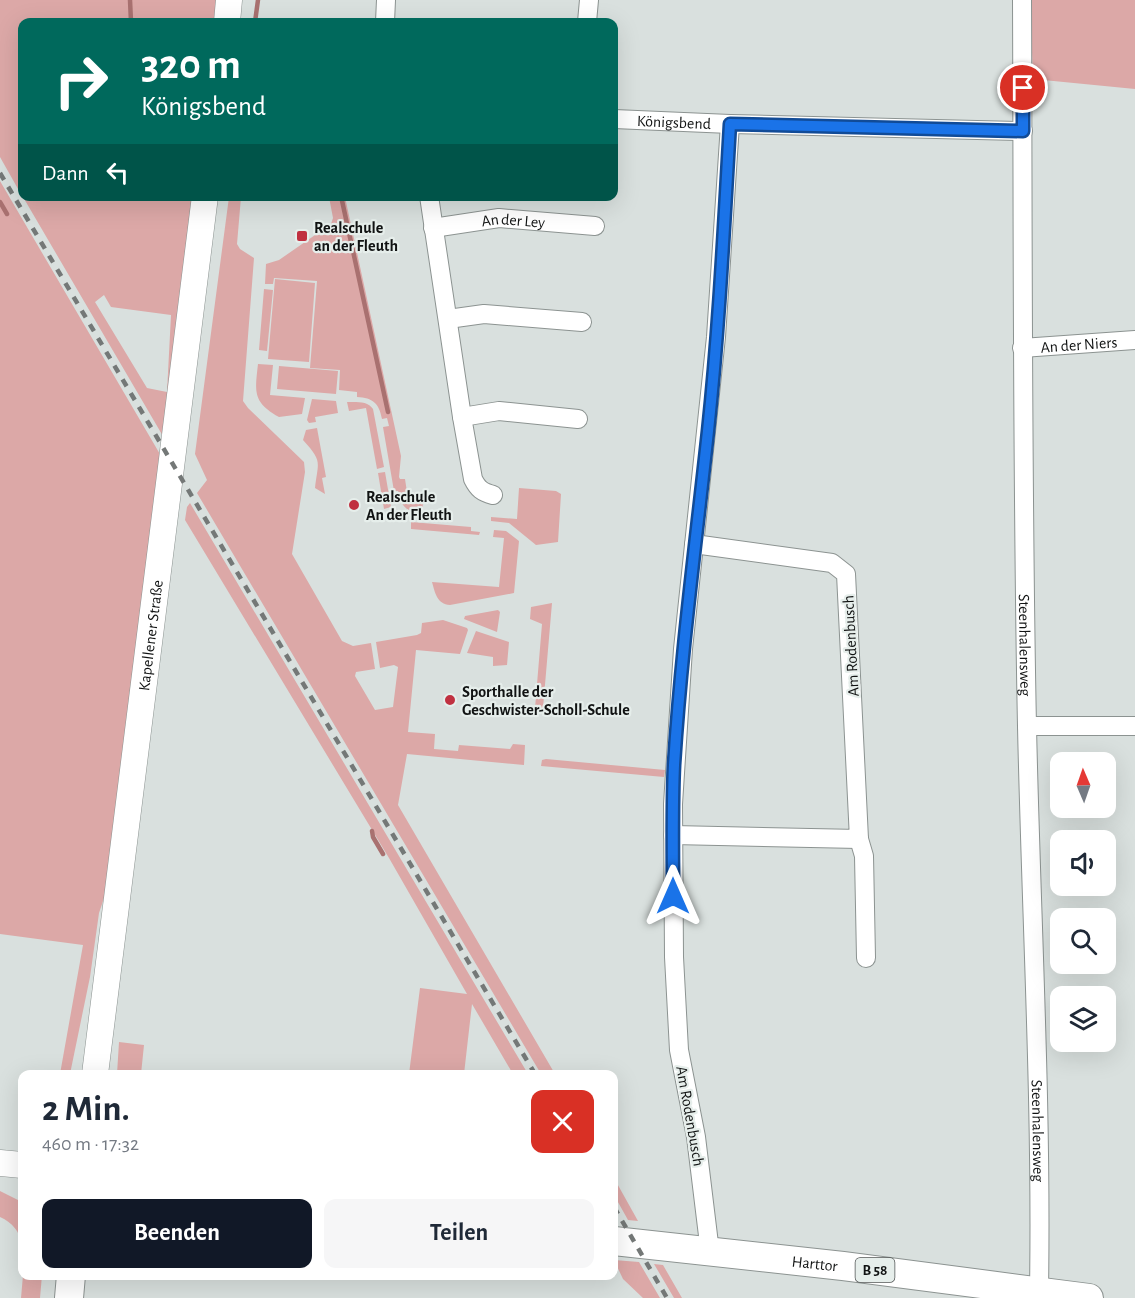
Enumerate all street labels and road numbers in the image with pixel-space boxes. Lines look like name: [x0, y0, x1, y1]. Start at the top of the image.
street label: Königsbend: [637, 113, 711, 132]
street label: An der Ley: [480, 211, 546, 232]
street label: An der Niers: [1040, 334, 1118, 356]
street label: Kapellener Straße: [136, 579, 166, 692]
street label: Steenhalensweg: [1016, 594, 1033, 697]
street label: Am Rodenbusch: [840, 595, 862, 697]
street label: Am Rodenbusch: [673, 1065, 707, 1167]
street label: Steenhalensweg: [1029, 1079, 1046, 1182]
street label: Harttor: [791, 1253, 839, 1274]
road number: B 58: [856, 1258, 894, 1282]

